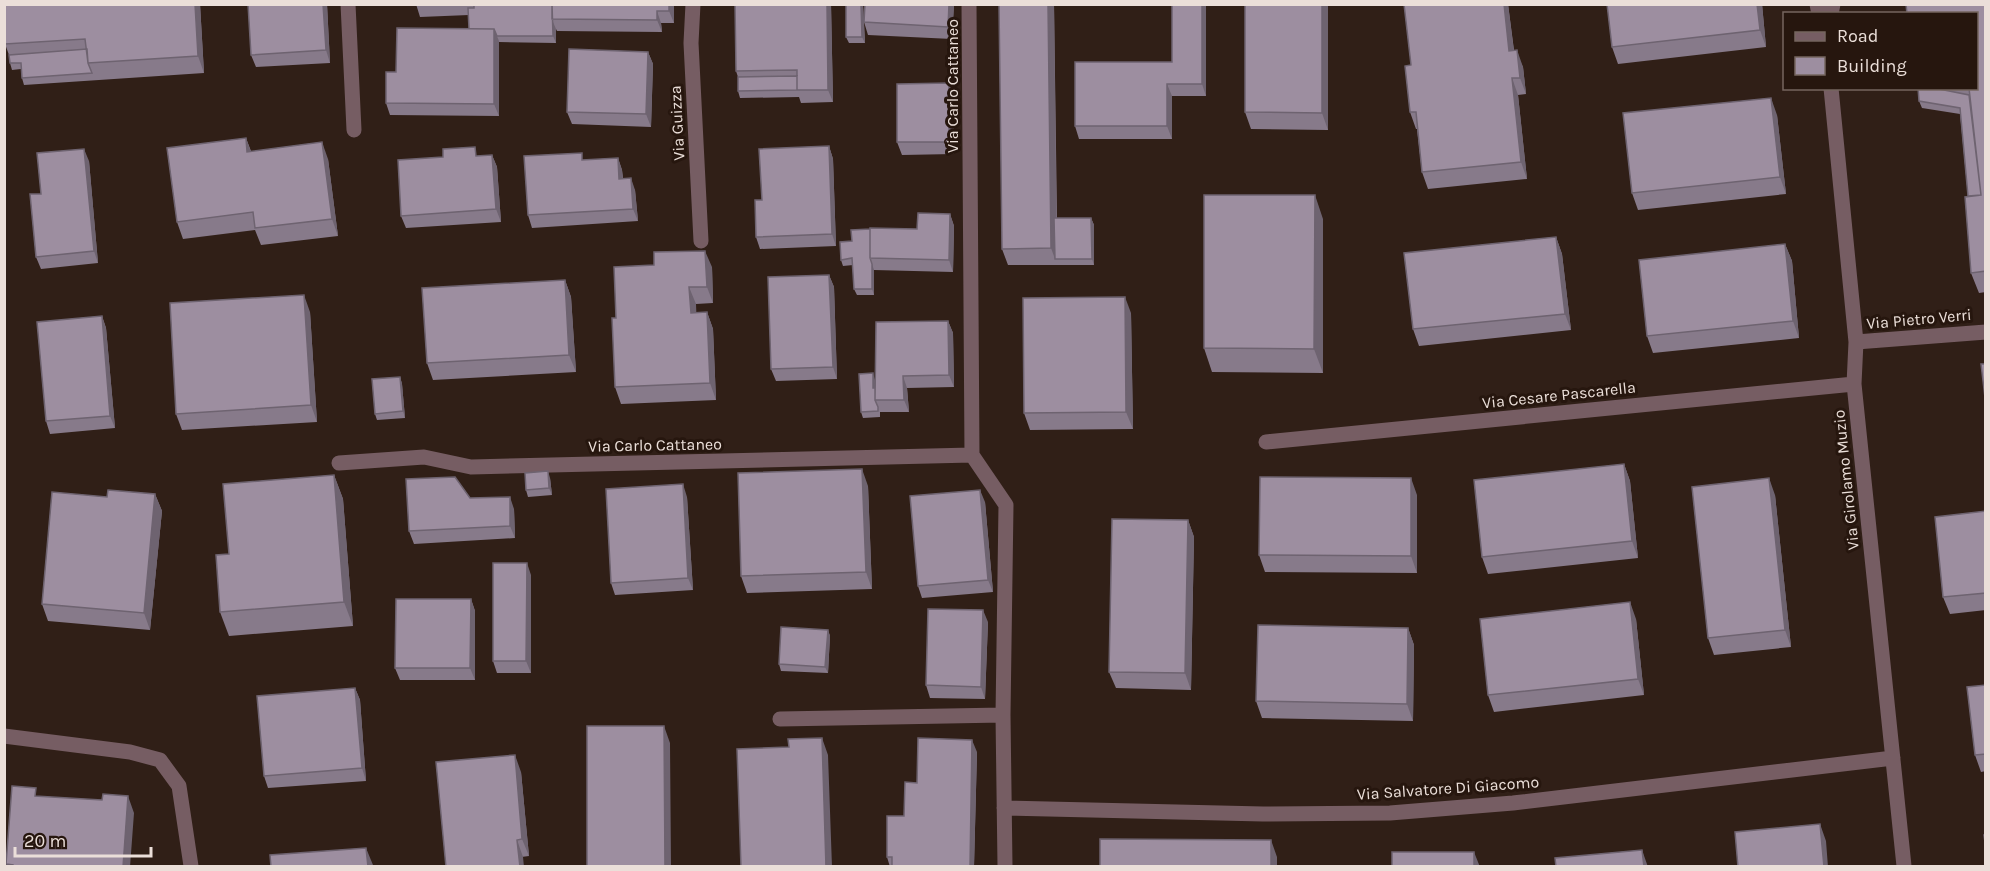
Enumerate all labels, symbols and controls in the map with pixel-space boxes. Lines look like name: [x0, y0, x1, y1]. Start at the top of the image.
legend: [1783, 12, 1978, 90]
street label: Via Carlo Cattaneo: [943, 19, 962, 153]
text: Road: [1837, 25, 1878, 47]
text: Building: [1837, 55, 1907, 77]
street label: Via Guizza: [666, 85, 688, 161]
street label: Via Pietro Verri: [1866, 305, 1972, 333]
street label: Via Cesare Pascarella: [1481, 377, 1637, 413]
street label: Via Girolamo Muzio: [1829, 409, 1863, 551]
street label: Via Carlo Cattaneo: [588, 434, 722, 456]
street label: Via Salvatore Di Giacomo: [1356, 772, 1540, 804]
scale bar: [15, 820, 152, 858]
text: 20 m: [24, 830, 66, 852]

